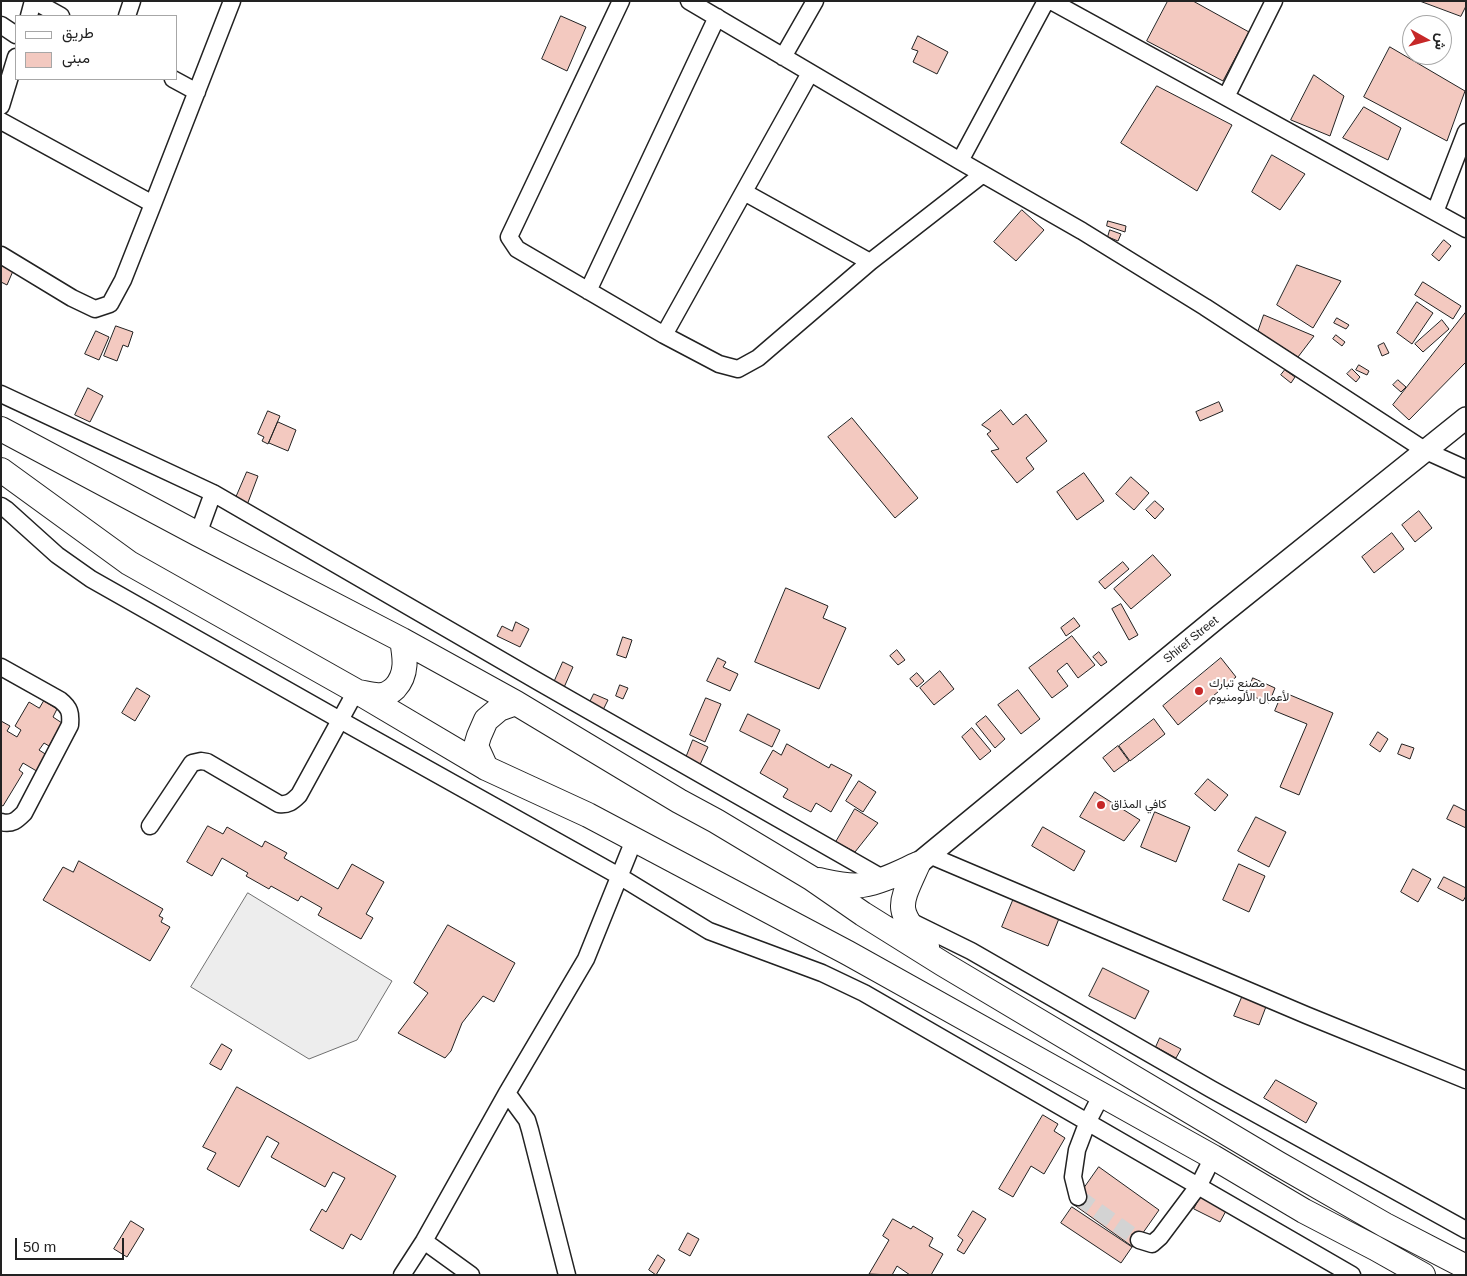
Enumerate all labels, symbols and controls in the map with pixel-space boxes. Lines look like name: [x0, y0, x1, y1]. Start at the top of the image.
legend: [15, 15, 178, 80]
north arrow: [1402, 15, 1452, 65]
text: طريق: [62, 24, 94, 41]
text: ش: [1432, 32, 1450, 51]
text: مبنى: [62, 49, 90, 66]
street label: Shiref Street: [1161, 613, 1221, 667]
place label: مصنع تبارك لأعمال الألومنيوم: [1209, 677, 1289, 705]
marker: مصنع تبارك لأعمال الألومنيوم: [1193, 685, 1205, 697]
place label: كافي المذاق: [1111, 798, 1167, 812]
marker: كافي المذاق: [1095, 799, 1107, 811]
scale bar: [18, 1228, 126, 1260]
text: 50 m: [23, 1238, 56, 1255]

